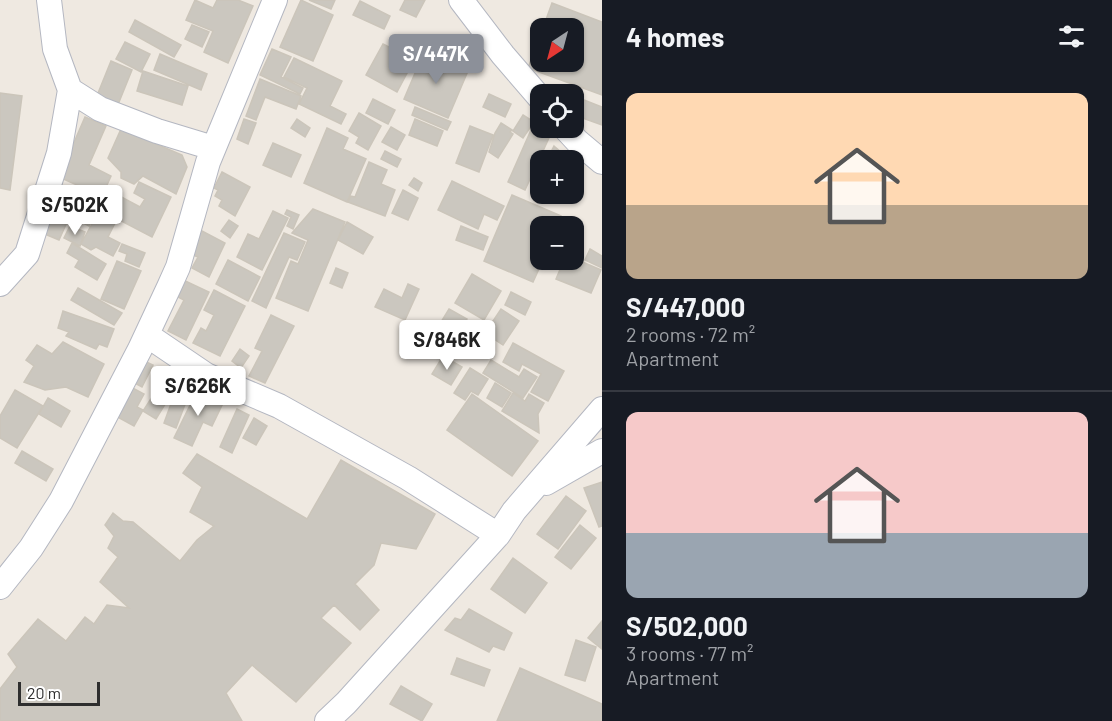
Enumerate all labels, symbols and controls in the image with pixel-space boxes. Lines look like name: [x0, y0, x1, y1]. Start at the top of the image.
north arrow: [530, 18, 584, 72]
map controls: [530, 18, 584, 270]
icon: filters: [1055, 20, 1088, 53]
text: 4 homes: [626, 21, 724, 52]
pin: S/447K: [387, 34, 485, 85]
text: S/447K: [403, 41, 469, 65]
button: locate: [530, 84, 584, 138]
icon: home: [803, 132, 911, 240]
button: +: [530, 150, 584, 204]
pin: S/502K: [26, 185, 124, 236]
text: S/502K: [41, 192, 109, 216]
button: −: [530, 216, 584, 270]
text: S/447,000: [626, 291, 745, 322]
pin: S/846K: [398, 320, 496, 371]
text: 2 rooms · 72 m²: [626, 322, 755, 346]
text: S/846K: [413, 327, 481, 351]
text: Apartment: [626, 346, 719, 370]
pin: S/626K: [149, 366, 247, 417]
text: S/626K: [165, 373, 231, 397]
icon: home: [803, 451, 911, 559]
text: S/502,000: [626, 610, 748, 641]
text: 3 rooms · 77 m²: [626, 641, 754, 665]
text: Apartment: [626, 665, 719, 689]
scale bar: [18, 679, 100, 706]
text: 20 m: [27, 683, 61, 702]

